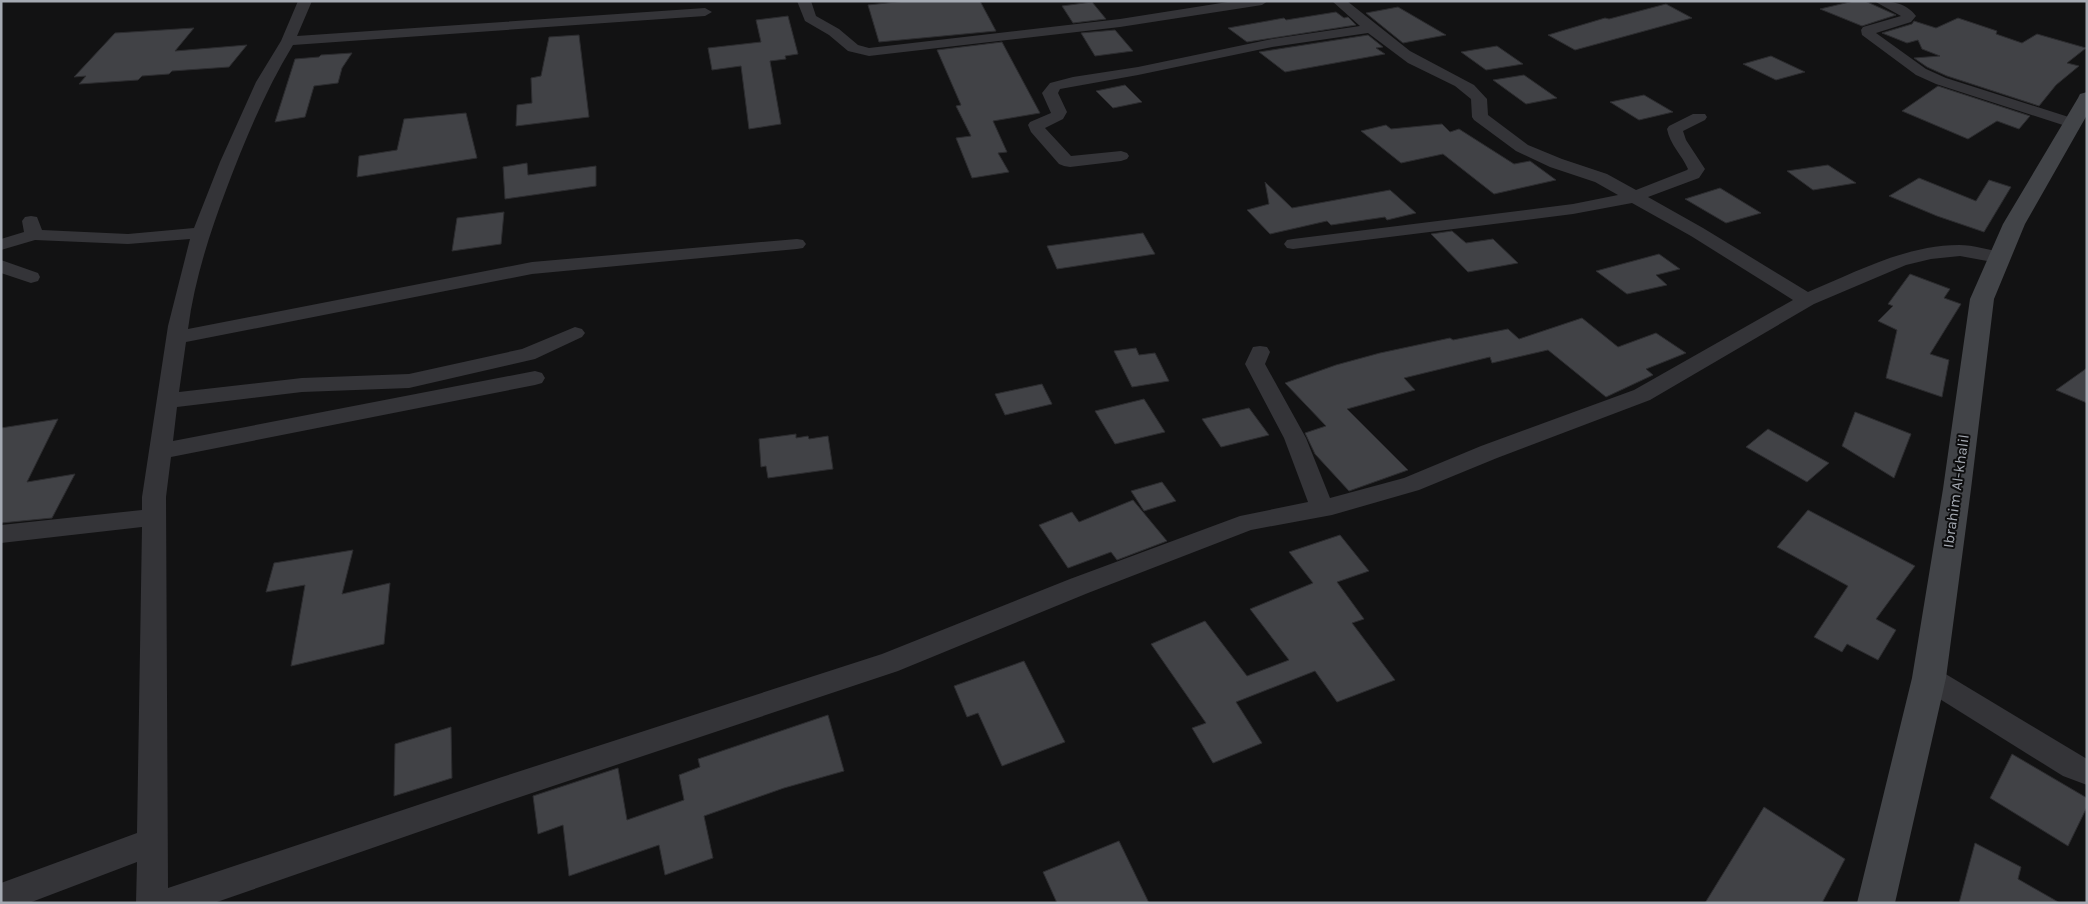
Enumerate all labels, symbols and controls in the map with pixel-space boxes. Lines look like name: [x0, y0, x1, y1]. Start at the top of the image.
street label: Ibrahim Al-khalil: [1939, 433, 1973, 549]

